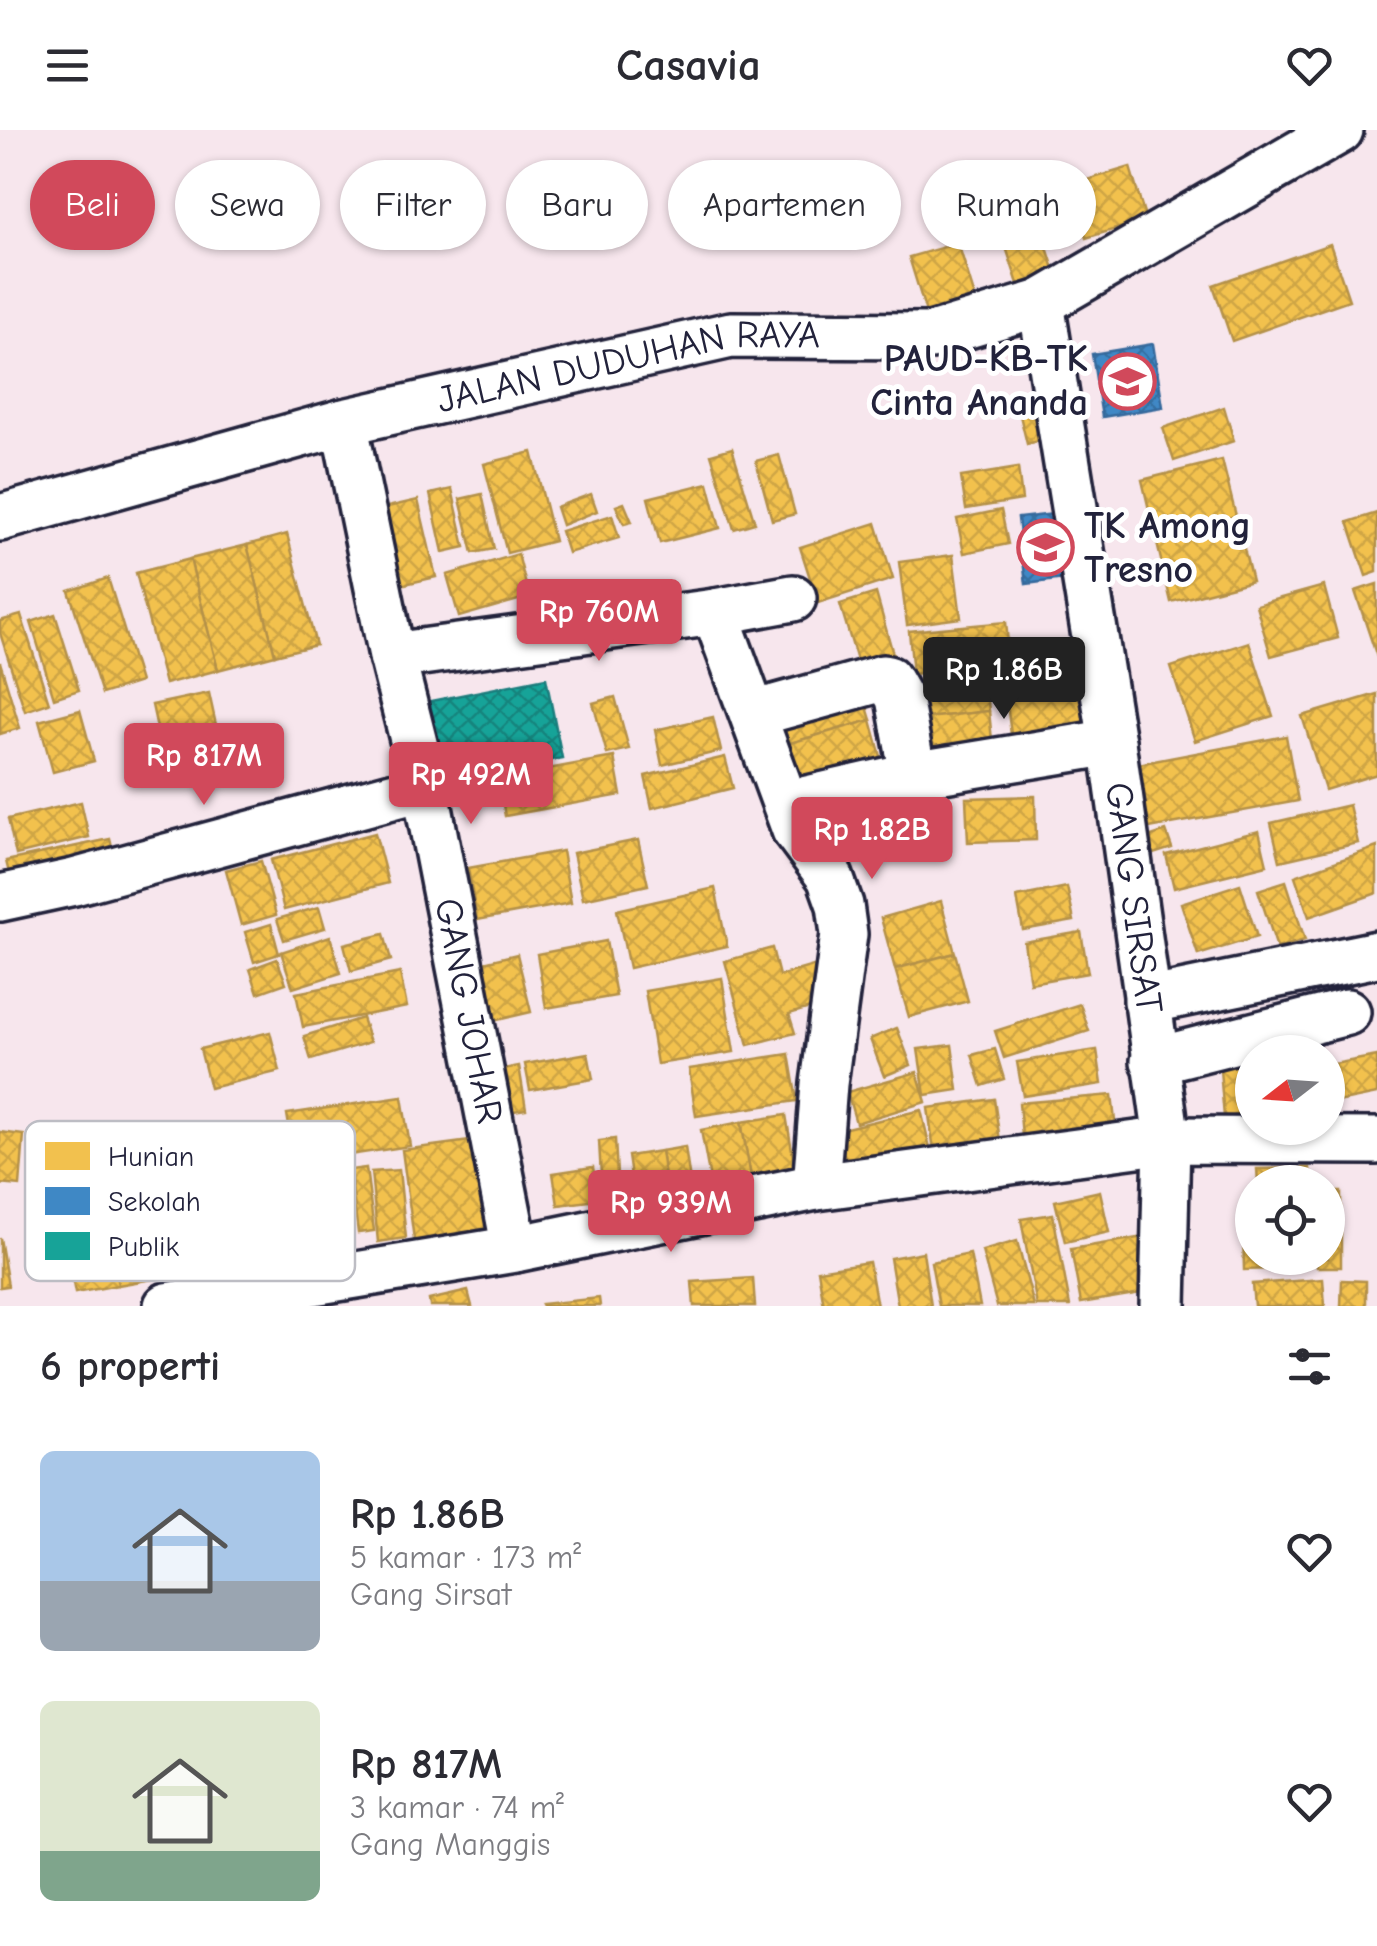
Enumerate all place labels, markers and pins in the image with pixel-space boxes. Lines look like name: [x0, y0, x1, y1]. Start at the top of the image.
place label: PAUD-KB-TK Cinta Ananda: [870, 337, 1088, 425]
school or university icon: PAUD-KB-TK Cinta Ananda: [1097, 351, 1157, 411]
place label: TK Among Tresno: [1084, 504, 1251, 592]
school or university icon: TK Among Tresno: [1015, 518, 1075, 578]
pin: Rp 760M: [507, 579, 691, 664]
pin: Rp 1.86B: [901, 637, 1107, 722]
pin: Rp 817M: [112, 723, 296, 808]
pin: Rp 492M: [379, 742, 563, 827]
pin: Rp 1.82B: [769, 797, 975, 882]
pin: Rp 939M: [579, 1170, 763, 1255]

